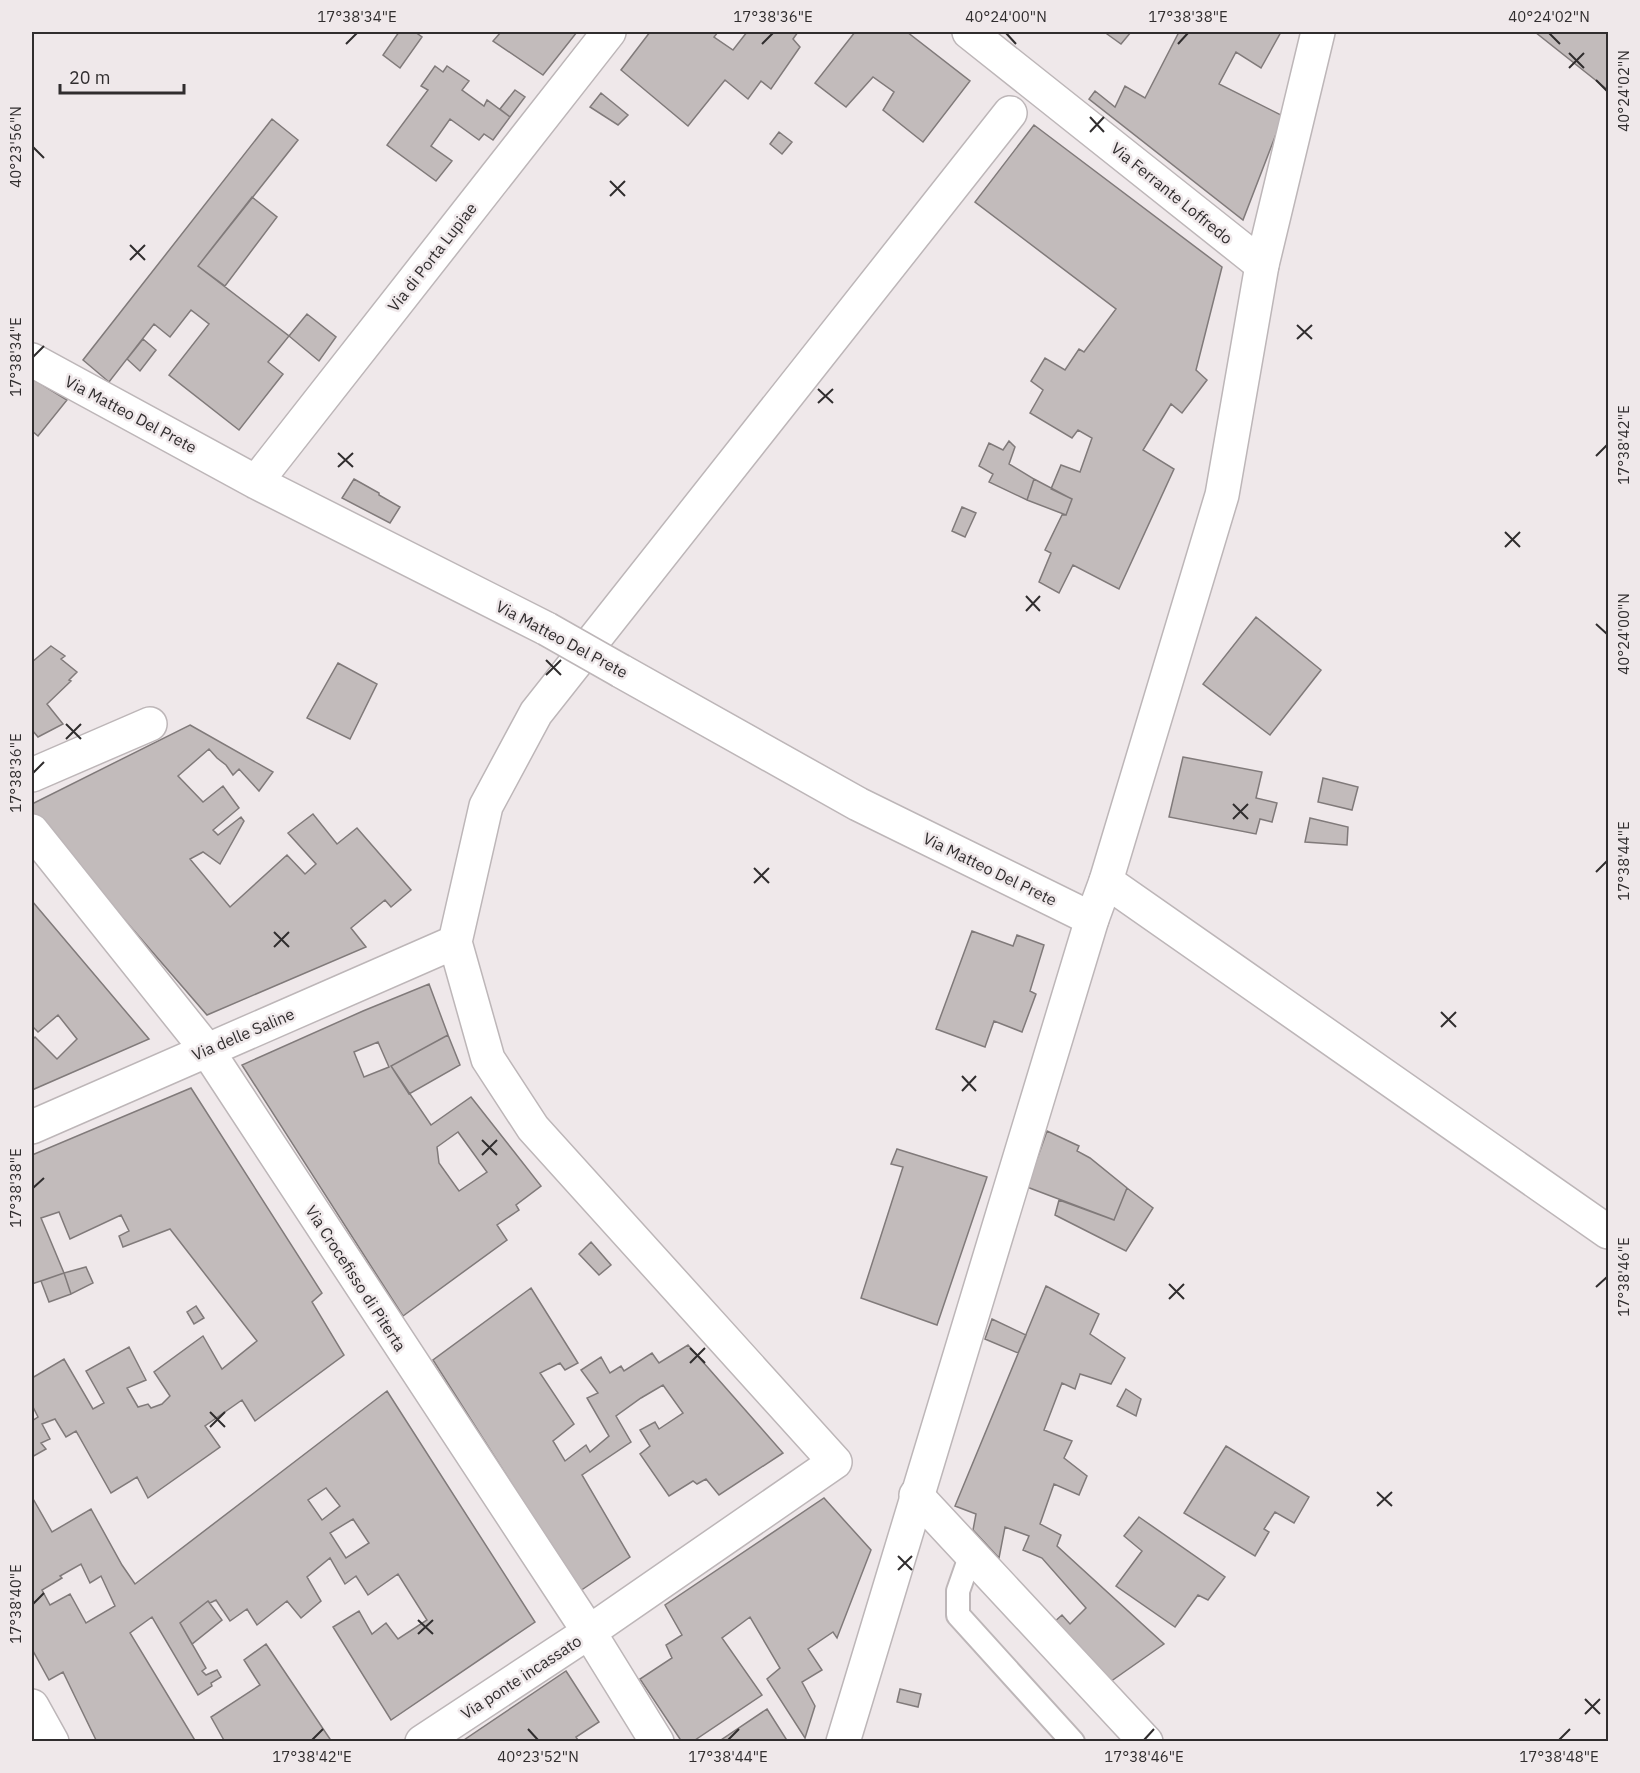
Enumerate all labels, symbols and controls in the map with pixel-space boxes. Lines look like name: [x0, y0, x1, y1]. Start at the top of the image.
text: 17°38'34"E: [317, 7, 397, 26]
text: 17°38'36"E: [733, 7, 813, 26]
text: 40°24'00"N: [965, 7, 1047, 26]
text: 17°38'38"E: [1148, 7, 1228, 26]
text: 40°24'02"N: [1508, 7, 1590, 26]
text: 40°24'02"N: [1614, 50, 1633, 132]
scale bar: [60, 57, 184, 95]
text: 20 m: [69, 66, 111, 89]
text: 40°23'56"N: [6, 106, 25, 188]
street label: Via Ferrante Loffredo: [1107, 138, 1237, 248]
street label: Via di Porta Lupiae: [383, 198, 481, 316]
text: 17°38'34"E: [6, 317, 25, 397]
street label: Via Matteo Del Prete: [62, 371, 200, 457]
text: 17°38'42"E: [1614, 405, 1633, 485]
text: 40°24'00"N: [1614, 593, 1633, 675]
street label: Via Matteo Del Prete: [493, 596, 631, 682]
text: 17°38'36"E: [6, 733, 25, 813]
text: 17°38'44"E: [1614, 821, 1633, 901]
street label: Via Matteo Del Prete: [920, 828, 1060, 910]
street label: Via delle Saline: [189, 1003, 297, 1065]
text: 17°38'38"E: [6, 1148, 25, 1228]
street label: Via Crocefisso di Piterta: [301, 1201, 411, 1355]
text: 17°38'46"E: [1614, 1237, 1633, 1317]
text: 17°38'40"E: [6, 1564, 25, 1644]
street label: Via ponte incassato: [457, 1631, 585, 1723]
text: 17°38'42"E: [272, 1747, 352, 1766]
text: 40°23'52"N: [497, 1747, 579, 1766]
text: 17°38'44"E: [688, 1747, 768, 1766]
text: 17°38'46"E: [1104, 1747, 1184, 1766]
text: 17°38'48"E: [1519, 1747, 1599, 1766]

